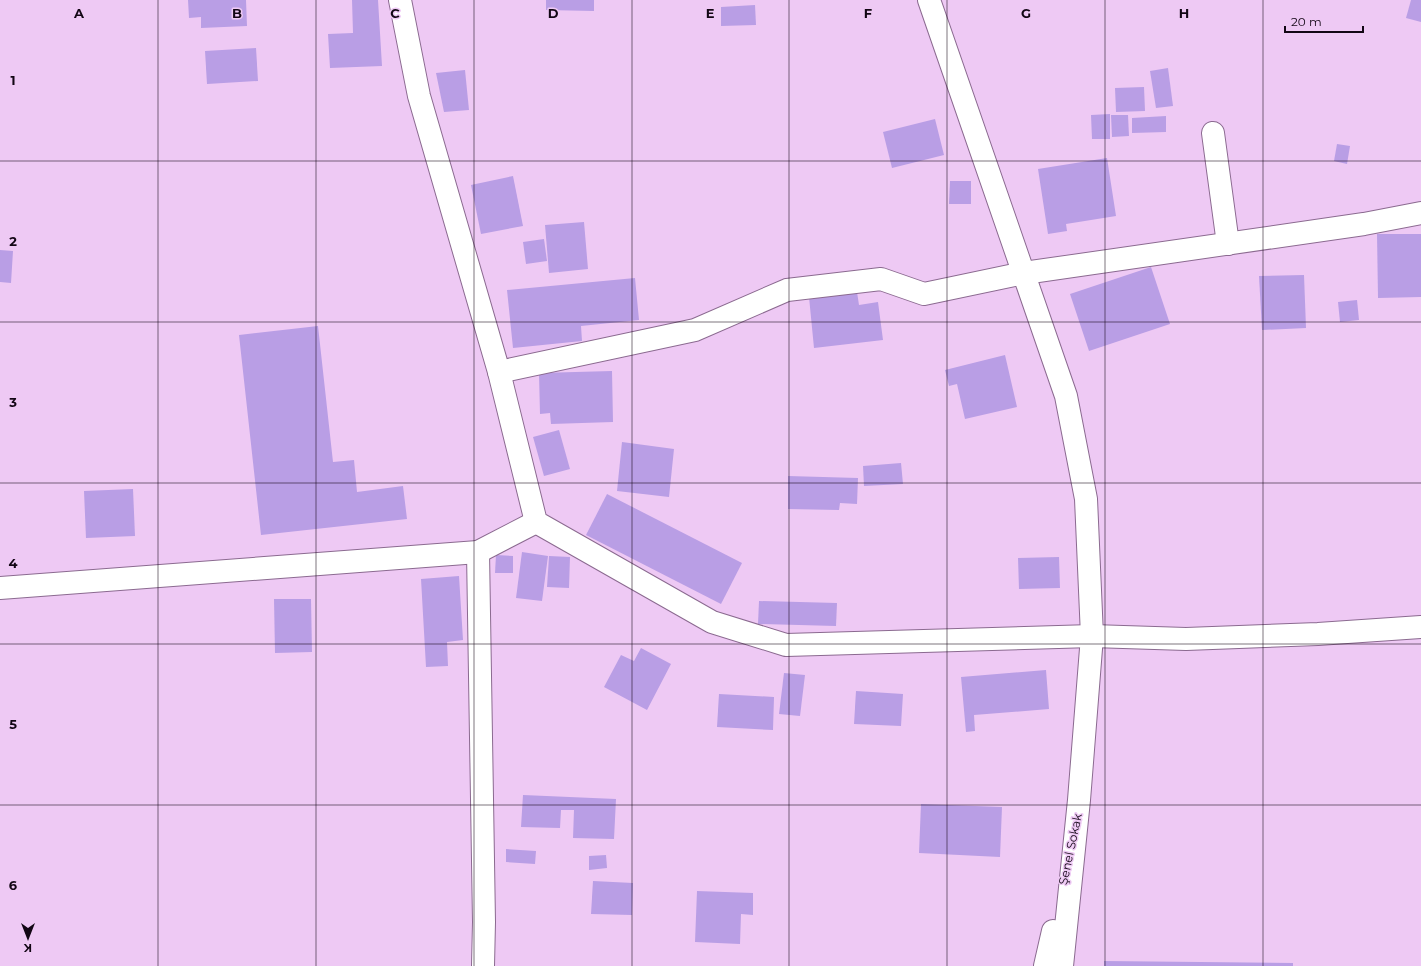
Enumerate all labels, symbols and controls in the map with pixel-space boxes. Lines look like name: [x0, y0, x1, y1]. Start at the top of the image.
text: A: [73, 5, 85, 21]
text: B: [232, 5, 242, 21]
text: C: [390, 5, 400, 21]
text: D: [548, 5, 559, 21]
text: E: [706, 5, 715, 21]
text: F: [864, 5, 872, 21]
text: G: [1021, 5, 1031, 21]
text: H: [1179, 5, 1189, 21]
scale bar: [1285, 8, 1363, 34]
text: 20 m: [1291, 14, 1322, 29]
text: 1: [10, 72, 16, 88]
text: 2: [9, 233, 17, 249]
text: 3: [8, 394, 17, 410]
text: 4: [9, 555, 18, 571]
text: 5: [9, 716, 17, 732]
street label: Şenel Sokak: [1055, 811, 1085, 886]
text: 6: [9, 877, 18, 893]
north arrow: [8, 918, 48, 958]
text: K: [23, 941, 32, 955]

